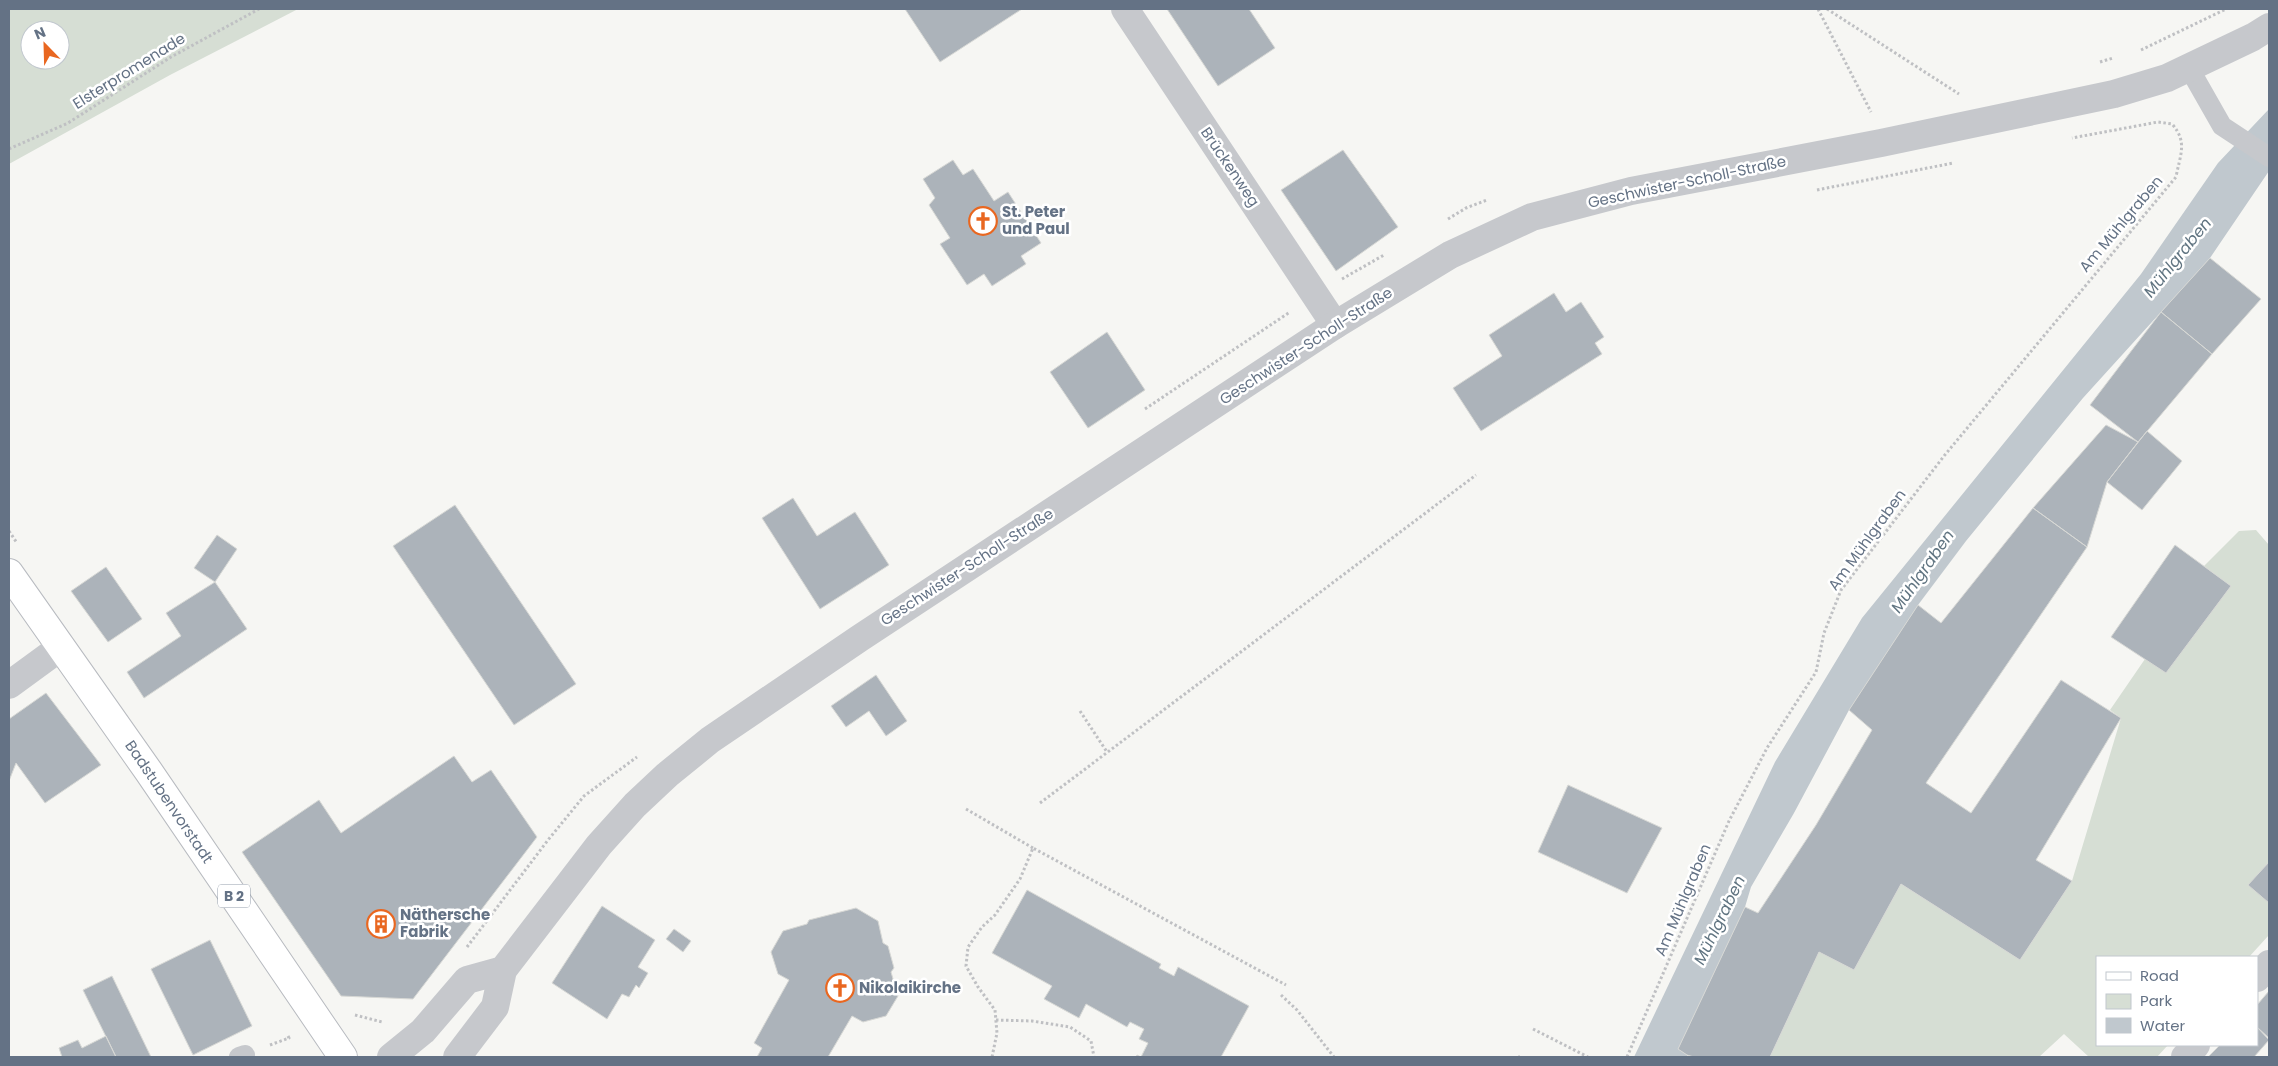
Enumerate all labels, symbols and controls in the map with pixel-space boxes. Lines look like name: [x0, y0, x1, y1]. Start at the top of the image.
north arrow: [20, 20, 70, 70]
text: N: [31, 22, 49, 44]
street label: Elsterpromenade: [69, 28, 189, 114]
street label: Brückenweg: [1196, 123, 1265, 211]
street label: Geschwister-Scholl-Straße: [1586, 150, 1788, 213]
street label: Am Mühlgraben: [2074, 171, 2167, 277]
place label: St. Peter und Paul: [1002, 201, 1070, 239]
church icon: St. Peter und Paul: [968, 206, 998, 236]
water label: Mühlgraben: [2138, 212, 2217, 302]
street label: Geschwister-Scholl-Straße: [1215, 282, 1396, 409]
street label: Am Mühlgraben: [1823, 485, 1910, 595]
street label: Geschwister-Scholl-Straße: [876, 503, 1057, 630]
water label: Mühlgraben: [1885, 525, 1960, 618]
street label: Badstubenvorstadt: [120, 736, 218, 867]
street label: Am Mühlgraben: [1649, 840, 1716, 959]
water label: Mühlgraben: [1688, 872, 1751, 969]
road number: B 2: [218, 884, 250, 908]
place label: Näthersche Fabrik: [400, 904, 490, 942]
building icon: Näthersche Fabrik: [366, 909, 396, 939]
legend: [2096, 956, 2258, 1046]
text: Road: [2140, 965, 2179, 986]
church icon: Nikolaikirche: [825, 973, 855, 1003]
place label: Nikolaikirche: [859, 977, 961, 998]
text: Park: [2140, 990, 2172, 1011]
text: Water: [2140, 1015, 2186, 1036]

